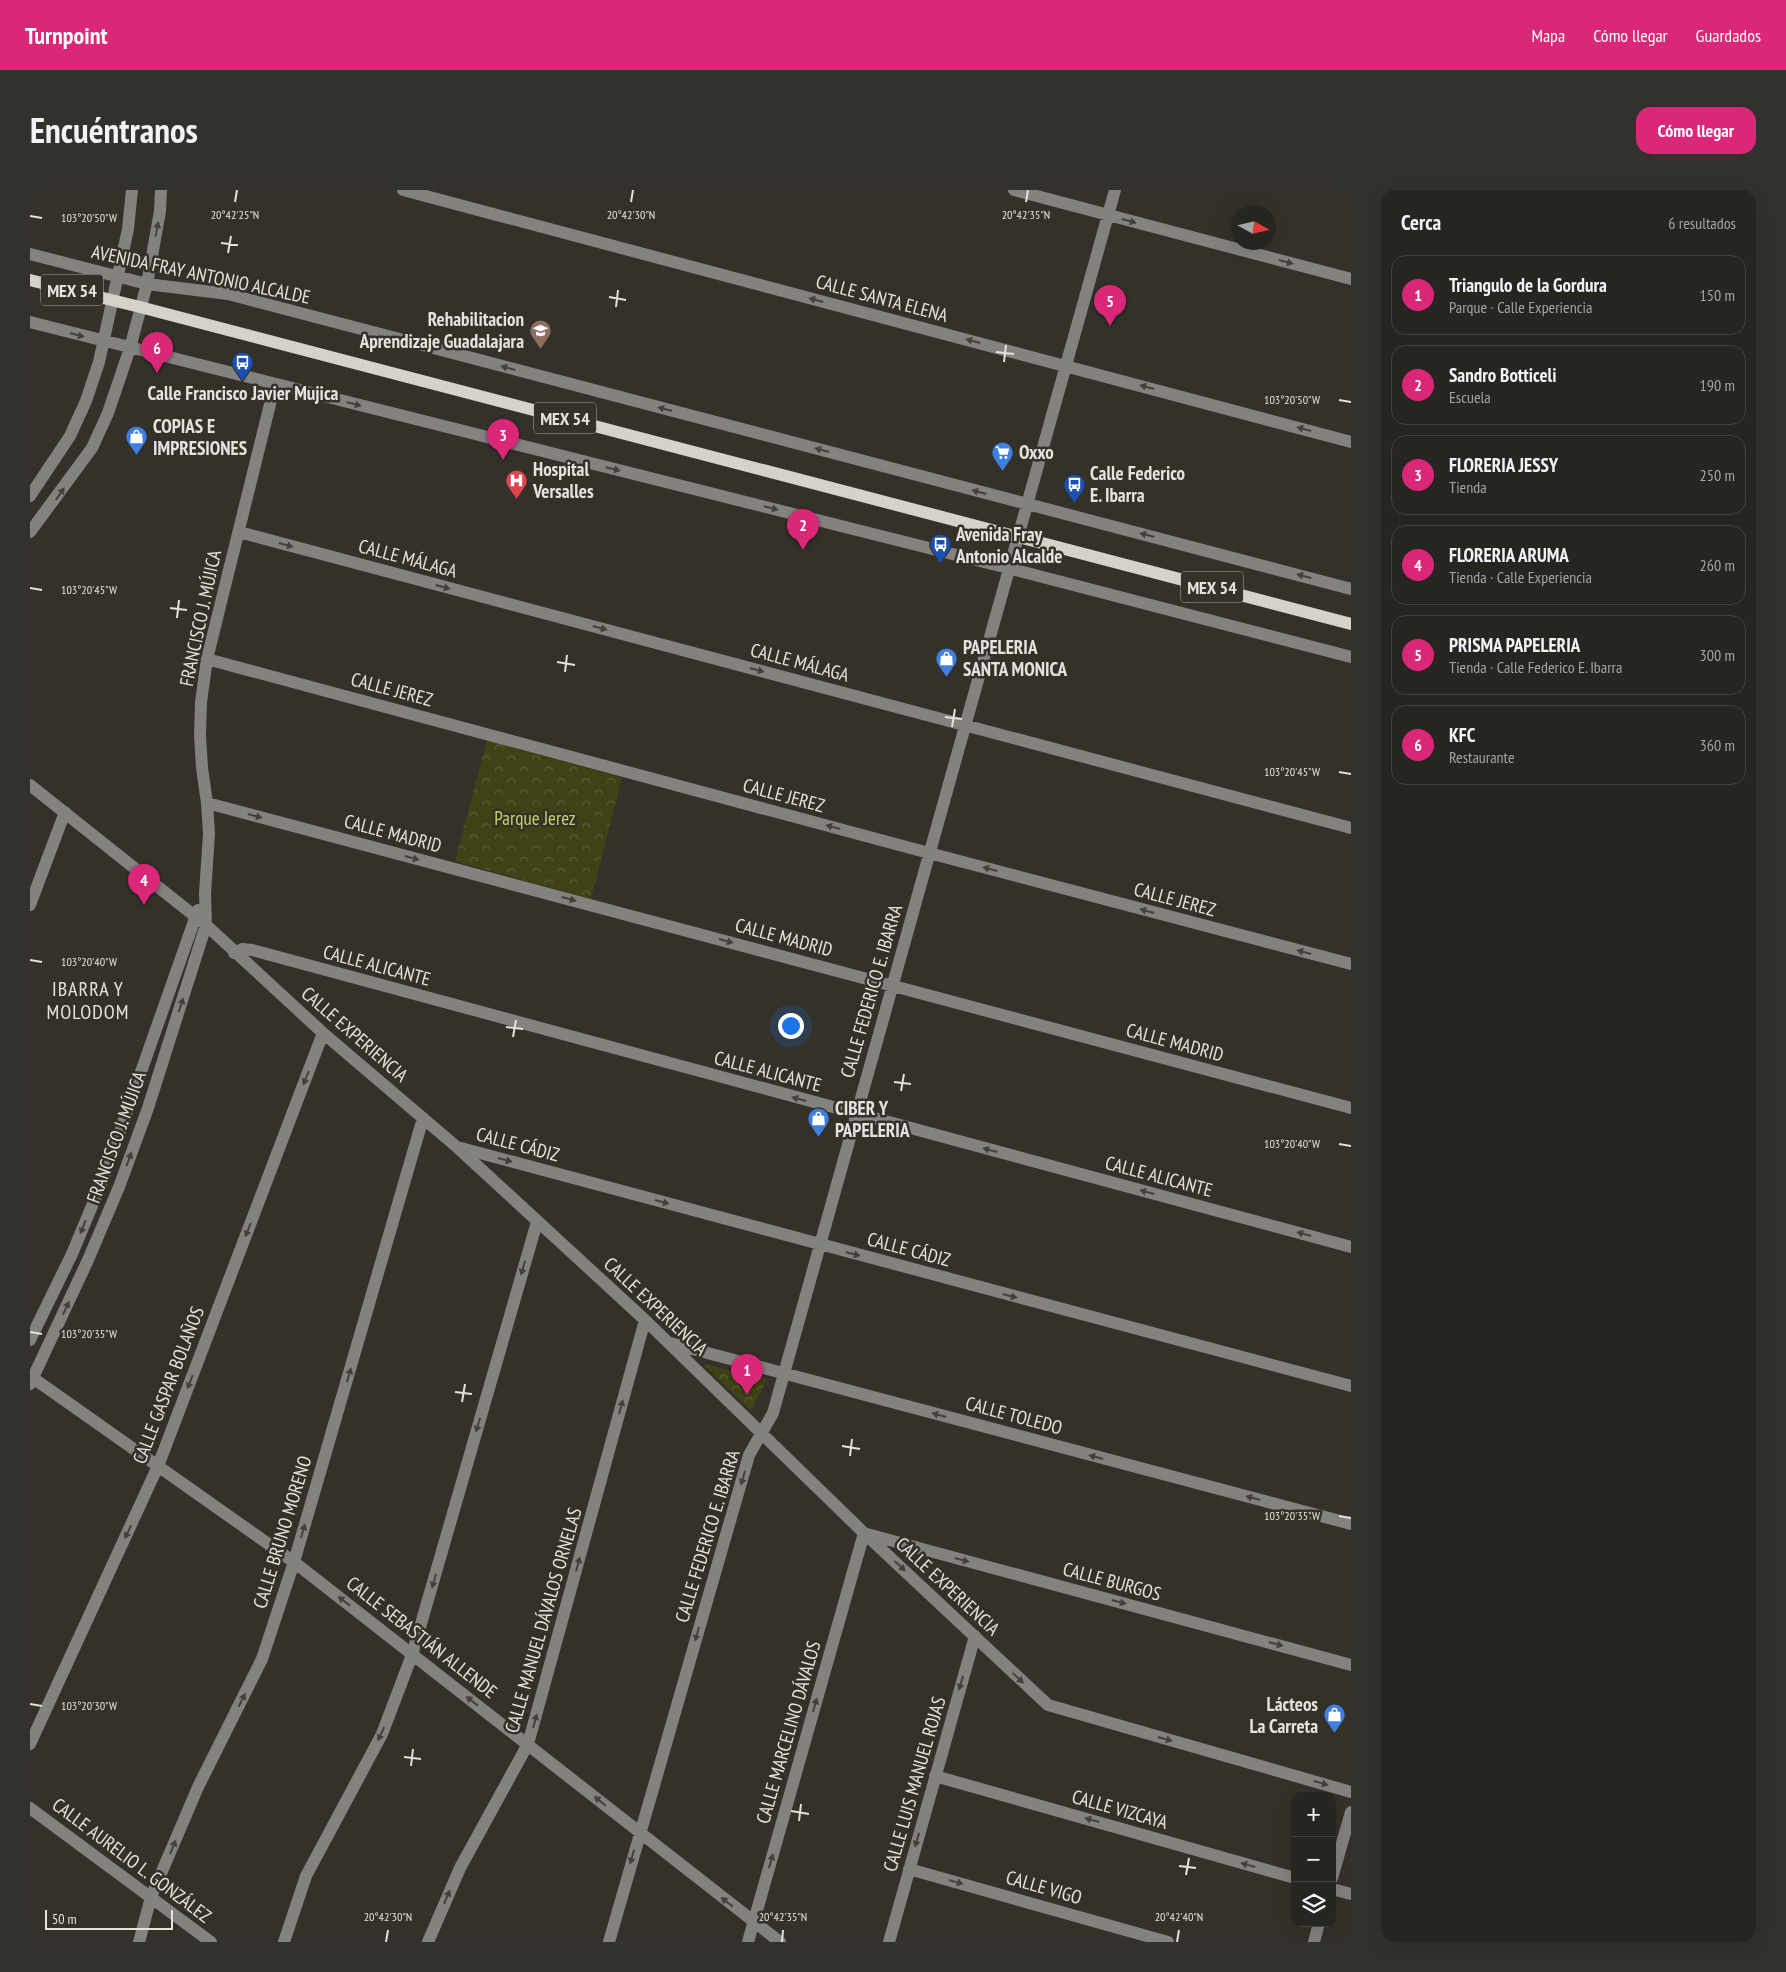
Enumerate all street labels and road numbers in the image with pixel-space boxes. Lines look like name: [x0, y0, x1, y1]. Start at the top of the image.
street label: AVENIDA FRAY ANTONIO ALCALDE: [89, 239, 313, 309]
street label: CALLE SANTA ELENA: [813, 269, 951, 327]
road number: MEX 54: [41, 274, 103, 306]
road number: MEX 54: [534, 402, 596, 434]
street label: CALLE MÁLAGA: [356, 533, 460, 583]
street label: FRANCISCO J. MÚJICA: [174, 548, 226, 688]
road number: MEX 54: [1181, 572, 1243, 602]
street label: CALLE MÁLAGA: [748, 637, 852, 687]
street label: CALLE JEREZ: [349, 667, 435, 711]
street label: CALLE JEREZ: [741, 773, 827, 817]
street label: CALLE MADRID: [342, 808, 444, 858]
street label: CALLE JEREZ: [1132, 877, 1218, 921]
street label: CALLE FEDERICO E. IBARRA: [835, 902, 907, 1080]
street label: CALLE MADRID: [733, 912, 835, 962]
street label: CALLE ALICANTE: [321, 939, 433, 991]
street label: CALLE EXPERIENCIA: [297, 981, 413, 1087]
street label: CALLE MADRID: [1124, 1017, 1226, 1067]
street label: CALLE ALICANTE: [712, 1045, 824, 1097]
street label: FRANCISCO J. MÚJICA: [81, 1068, 151, 1206]
street label: CALLE CÁDIZ: [474, 1121, 562, 1167]
street label: CALLE ALICANTE: [1103, 1150, 1215, 1202]
street label: CALLE CÁDIZ: [865, 1226, 953, 1272]
street label: CALLE EXPERIENCIA: [599, 1252, 713, 1360]
street label: CALLE GASPAR BOLAÑOS: [127, 1303, 209, 1467]
street label: CALLE TOLEDO: [963, 1391, 1065, 1439]
street label: CALLE FEDERICO E. IBARRA: [669, 1447, 745, 1625]
street label: CALLE BRUNO MORENO: [247, 1453, 317, 1611]
street label: CALLE MANUEL DÁVALOS ORNELAS: [499, 1505, 587, 1735]
street label: CALLE EXPERIENCIA: [891, 1532, 1005, 1640]
street label: CALLE BURGOS: [1060, 1556, 1164, 1606]
street label: CALLE SEBASTIÁN ALLENDE: [342, 1571, 502, 1703]
street label: CALLE MARCELINO DÁVALOS: [750, 1638, 826, 1826]
street label: CALLE LUIS MANUEL ROJAS: [878, 1694, 950, 1874]
street label: CALLE VIZCAYA: [1069, 1784, 1171, 1834]
street label: CALLE AURELIO L. GONZÁLEZ: [48, 1792, 216, 1928]
street label: CALLE VIGO: [1003, 1865, 1085, 1909]

